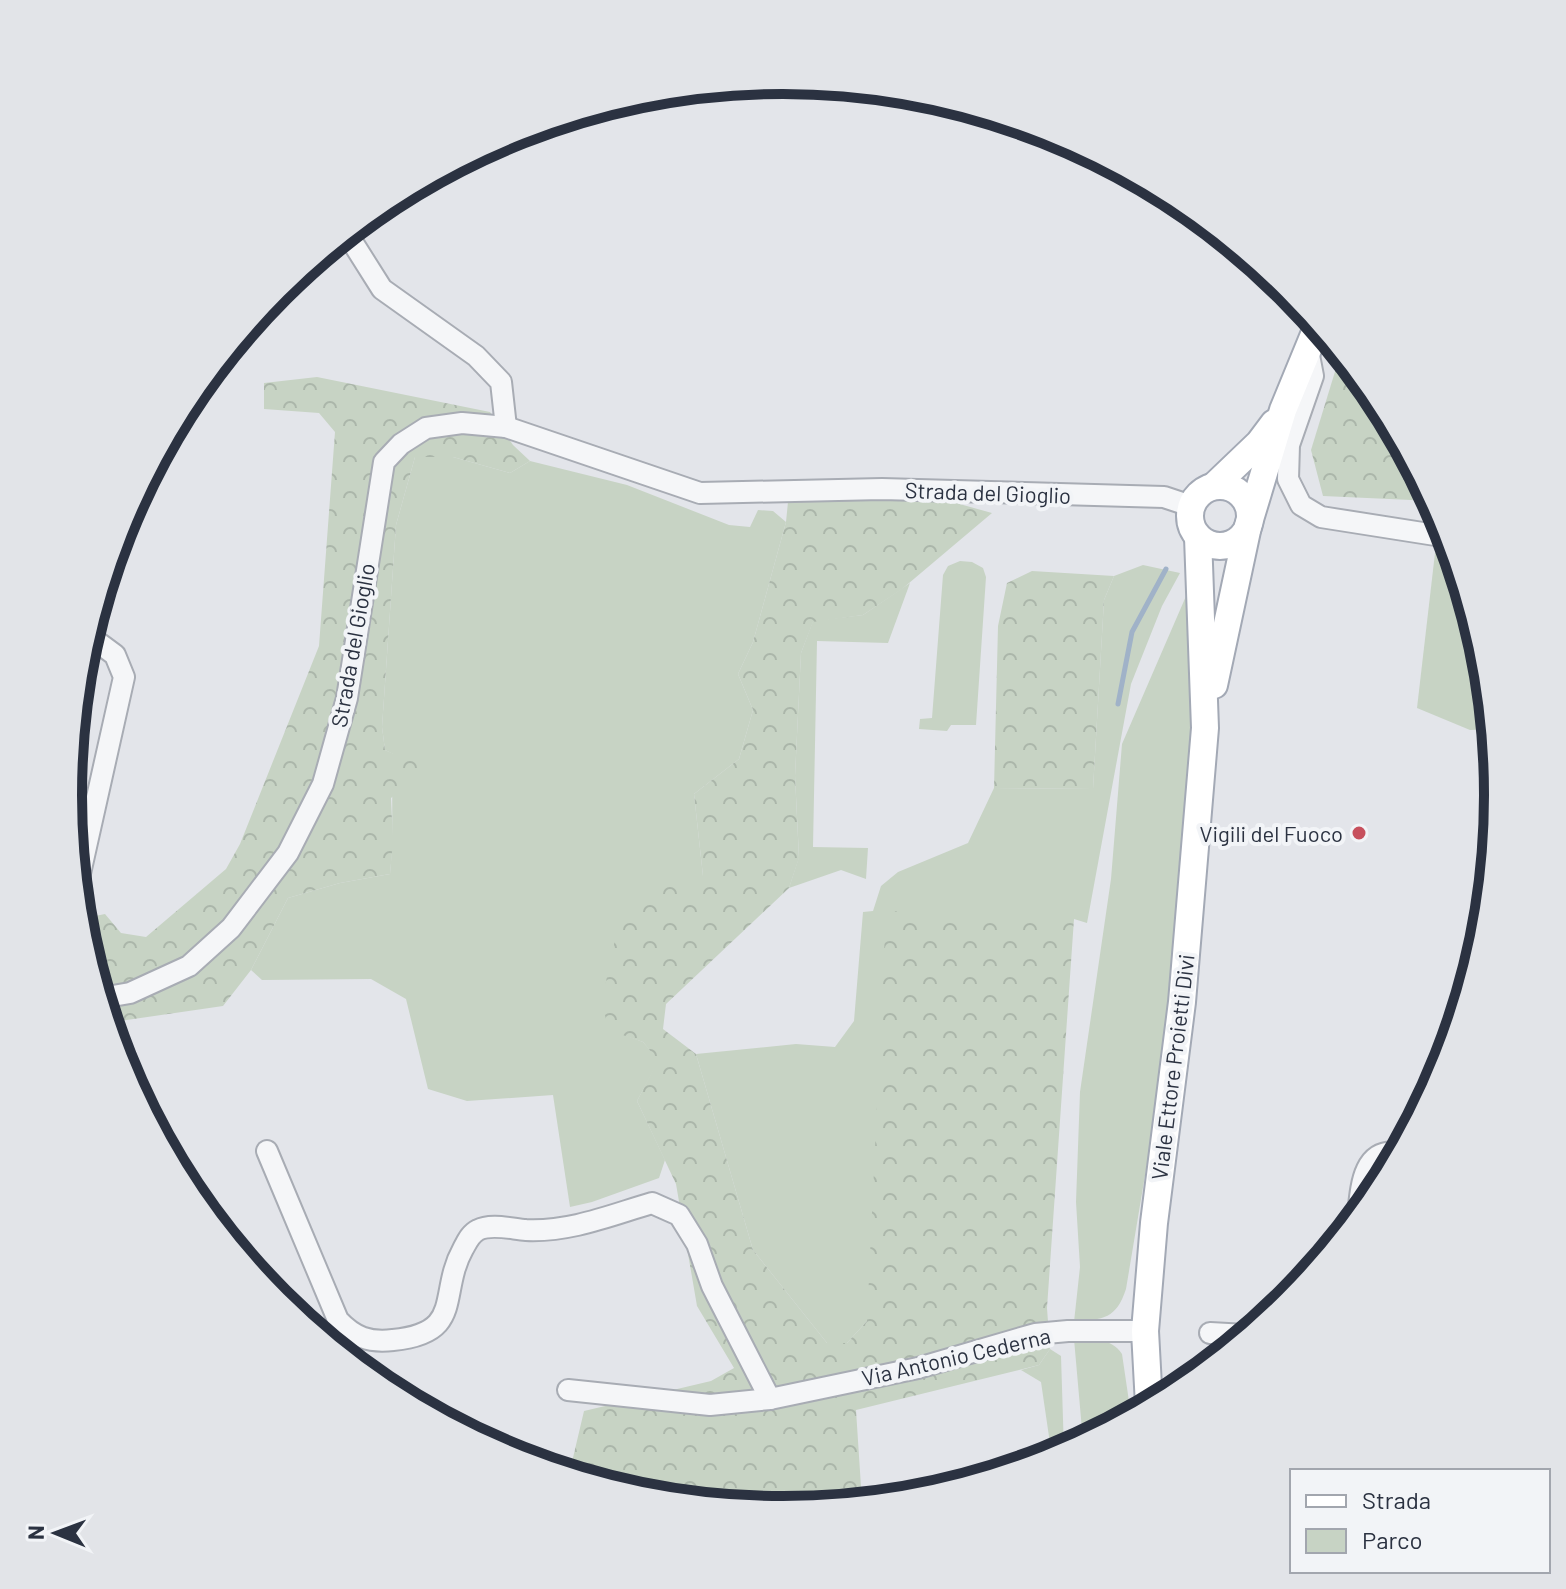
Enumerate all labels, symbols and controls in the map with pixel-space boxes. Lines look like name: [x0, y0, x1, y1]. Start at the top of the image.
street label: Strada del Gioglio: [904, 476, 1072, 508]
street label: Strada del Gioglio: [325, 561, 379, 729]
place label: Vigili del Fuoco: [1199, 820, 1343, 846]
marker: Vigili del Fuoco: [1350, 824, 1368, 842]
street label: Viale Ettore Proietti Divi: [1145, 953, 1199, 1181]
street label: Via Antonio Cederna: [859, 1322, 1053, 1390]
legend: [1290, 1469, 1550, 1573]
text: Strada: [1362, 1485, 1431, 1514]
north arrow: [16, 1493, 96, 1573]
text: N: [22, 1525, 48, 1540]
text: Parco: [1362, 1525, 1423, 1554]

